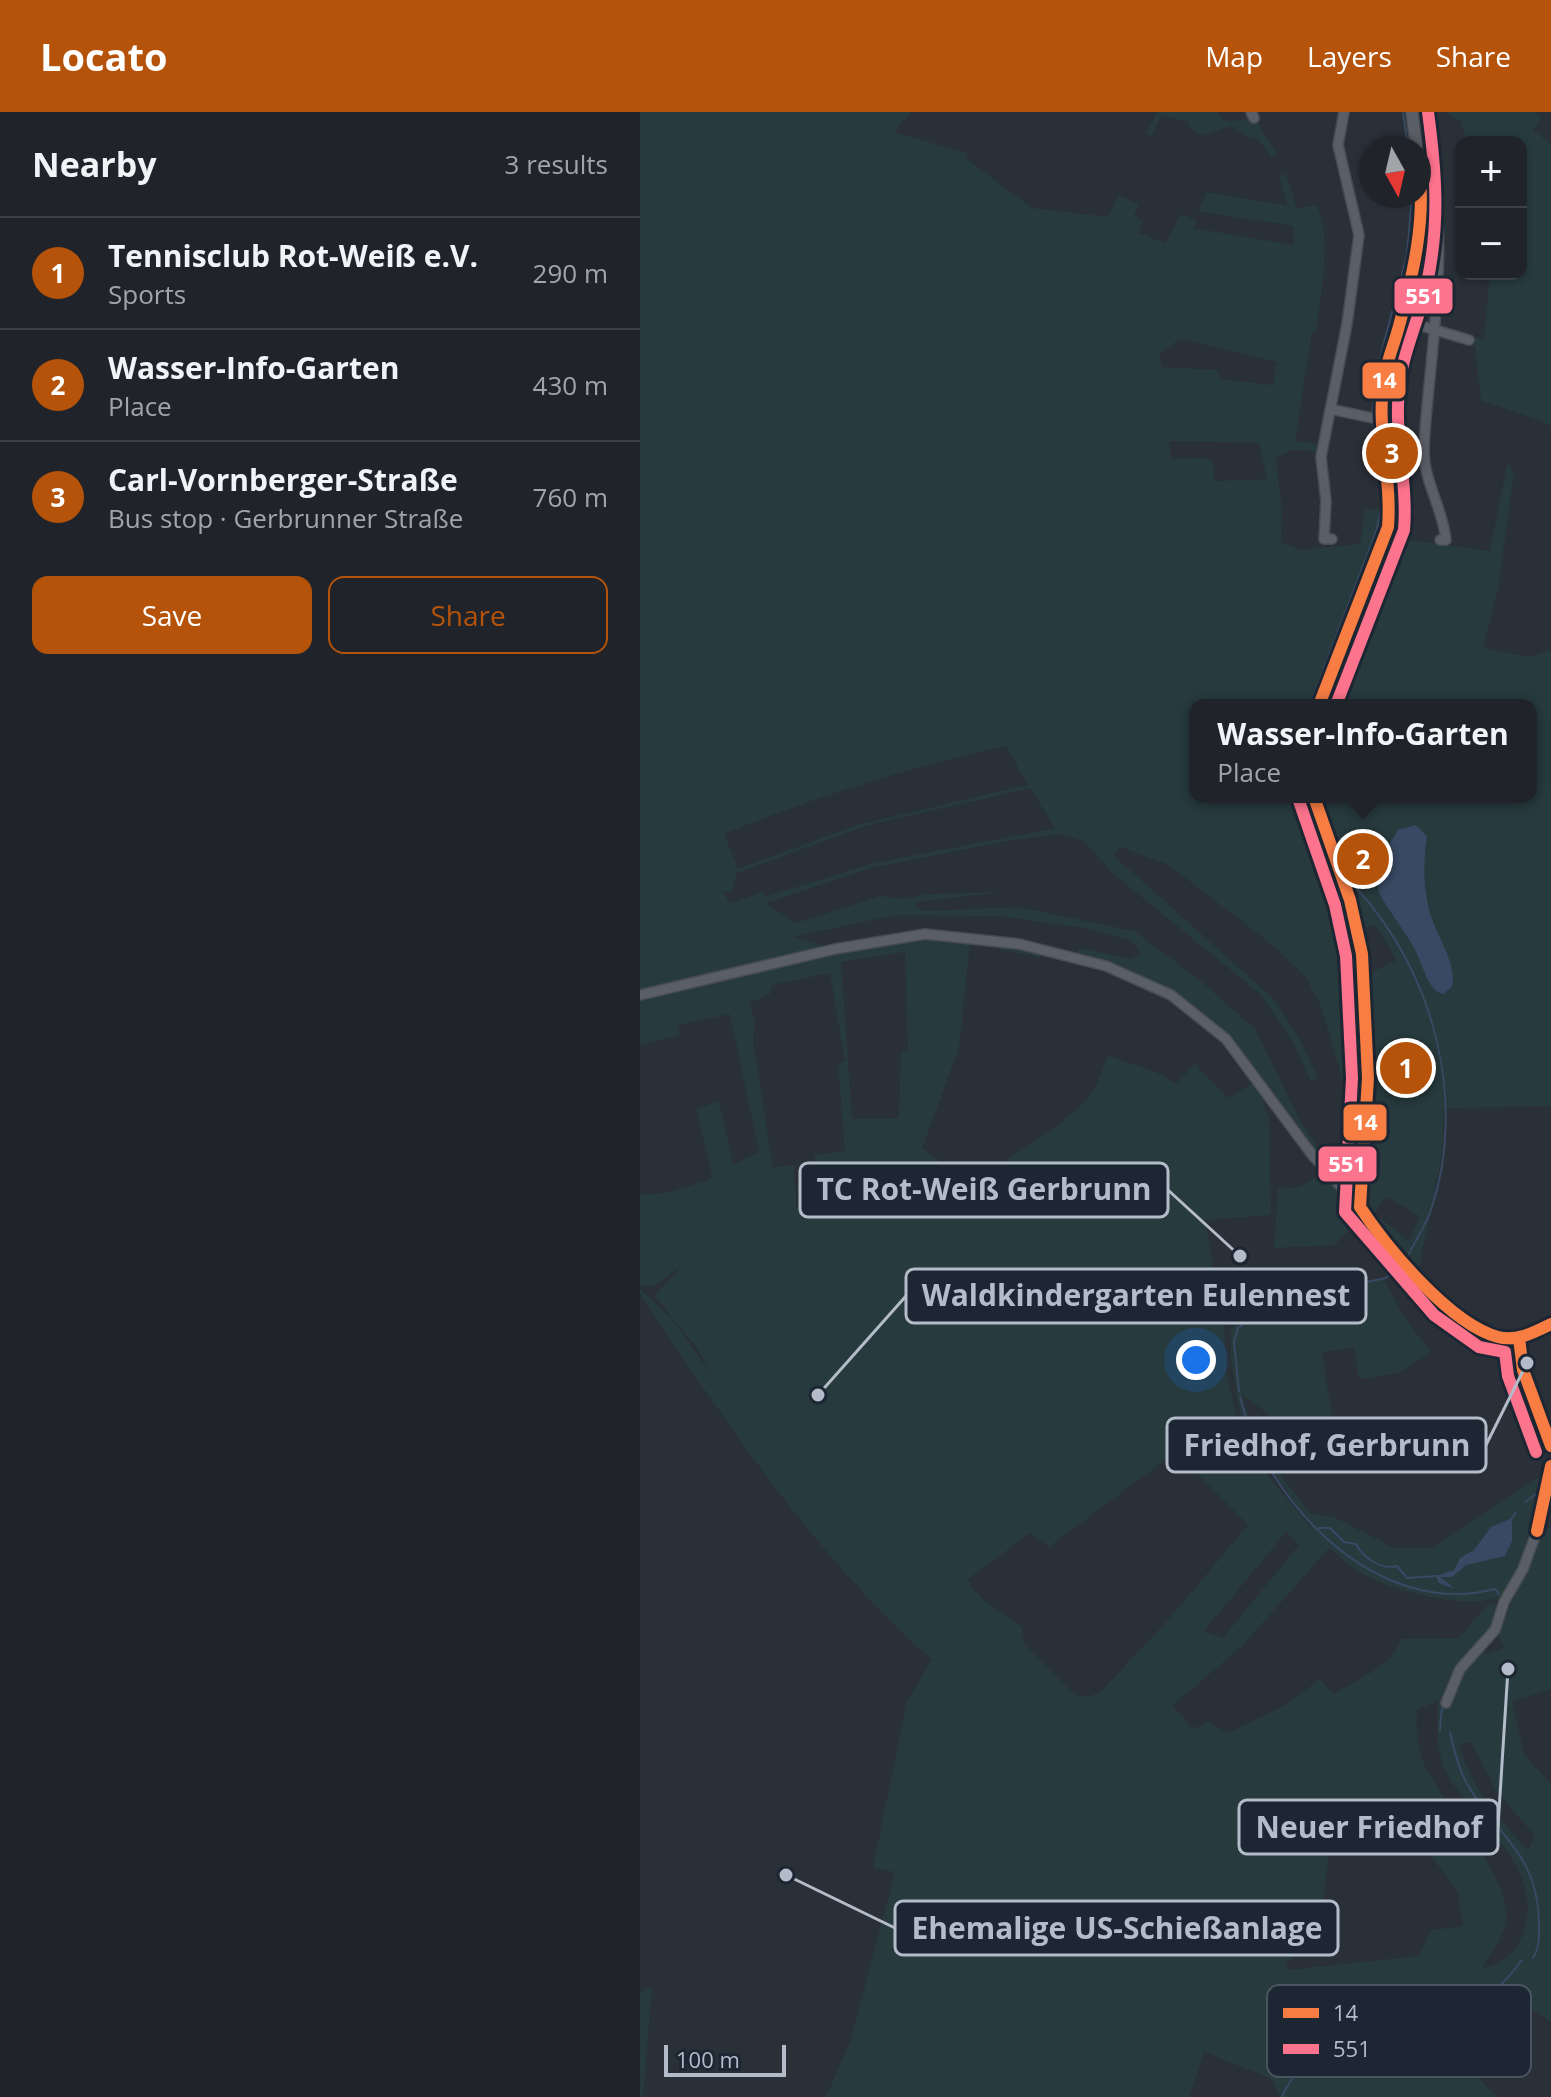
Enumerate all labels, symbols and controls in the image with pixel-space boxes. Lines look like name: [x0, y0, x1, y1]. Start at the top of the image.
text: Locato: [40, 30, 168, 82]
text: Map: [1205, 37, 1263, 75]
text: Layers: [1307, 37, 1392, 75]
text: Share: [1436, 37, 1511, 75]
north arrow: [1359, 136, 1431, 208]
map controls: [1455, 136, 1527, 280]
button: +: [1455, 136, 1527, 208]
text: Nearby: [32, 141, 157, 187]
text: 3 results: [505, 146, 608, 182]
button: −: [1455, 208, 1527, 280]
text: Tennisclub Rot-Weiß e.V.: [108, 235, 478, 276]
text: 1: [51, 255, 65, 291]
text: 290 m: [533, 255, 608, 291]
text: Sports: [108, 276, 186, 312]
line badge: 551: [1393, 277, 1454, 315]
text: 551: [1405, 280, 1443, 310]
text: Wasser-Info-Garten: [108, 347, 399, 388]
line badge: 14: [1361, 361, 1407, 400]
text: 14: [1371, 364, 1397, 394]
text: 2: [51, 367, 65, 403]
text: 430 m: [533, 367, 608, 403]
text: Place: [108, 388, 172, 424]
pin: 3: [1366, 423, 1418, 483]
text: Carl-Vornberger-Straße: [108, 459, 458, 500]
text: 3: [51, 479, 65, 515]
text: 760 m: [533, 479, 608, 515]
text: Bus stop · Gerbrunner Straße: [108, 500, 463, 536]
button: Save: [32, 576, 312, 654]
button: Share: [328, 576, 608, 654]
popup: [1189, 699, 1537, 803]
text: Wasser-Info-Garten: [1217, 713, 1509, 754]
text: Place: [1217, 754, 1281, 790]
pin: 2: [1337, 829, 1389, 889]
pin: 1: [1380, 1038, 1432, 1098]
line badge: 14: [1342, 1103, 1388, 1142]
text: 14: [1352, 1106, 1378, 1136]
line badge: 551: [1317, 1145, 1378, 1183]
text: 551: [1328, 1148, 1366, 1178]
callout: TC Rot-Weiß Gerbrunn: [800, 1163, 1168, 1217]
text: TC Rot-Weiß Gerbrunn: [816, 1168, 1152, 1209]
callout: Waldkindergarten Eulennest: [906, 1269, 1366, 1323]
text: Waldkindergarten Eulennest: [922, 1274, 1350, 1315]
your location: [1176, 1340, 1216, 1380]
callout: Friedhof, Gerbrunn: [1167, 1418, 1486, 1472]
text: Friedhof, Gerbrunn: [1183, 1424, 1471, 1465]
callout: Neuer Friedhof: [1239, 1800, 1498, 1854]
text: Neuer Friedhof: [1256, 1806, 1484, 1847]
callout: Ehemalige US-Schießanlage: [895, 1901, 1338, 1955]
text: Ehemalige US-Schießanlage: [911, 1907, 1323, 1948]
legend: [1267, 1985, 1531, 2077]
text: 14: [1333, 1997, 1359, 2027]
text: 551: [1333, 2033, 1371, 2063]
scale bar: [664, 2041, 786, 2077]
text: 100 m: [676, 2044, 740, 2074]

